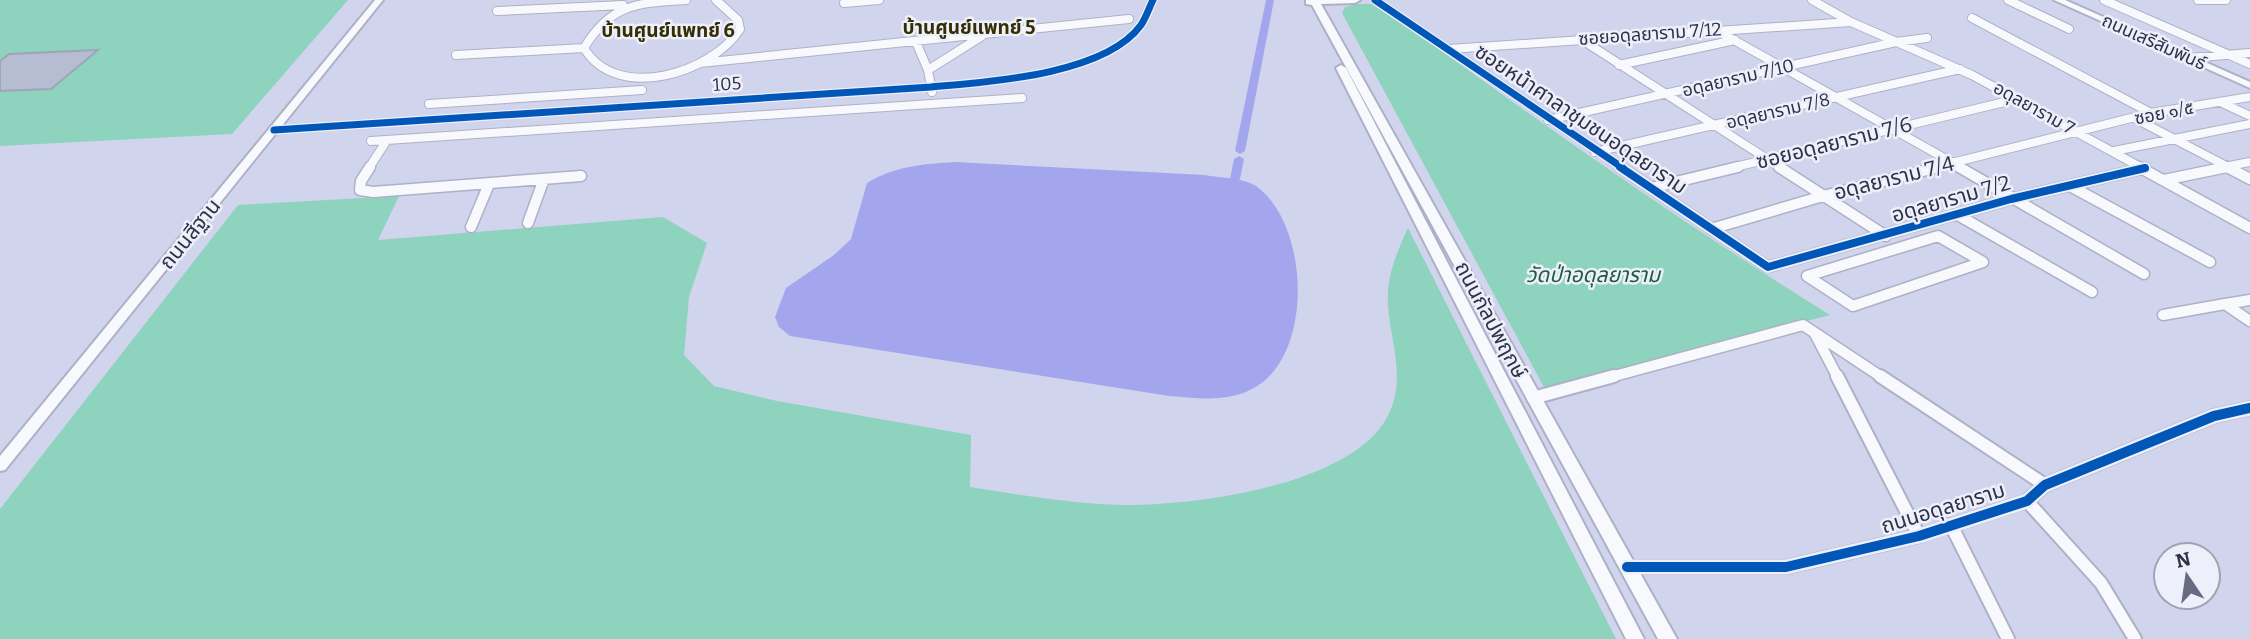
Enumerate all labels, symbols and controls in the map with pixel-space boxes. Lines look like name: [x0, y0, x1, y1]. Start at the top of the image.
street label: ถนนเสรีสัมพันธ์: [2098, 9, 2210, 75]
district label: บ้านศูนย์แพทย์ 5: [903, 16, 1035, 39]
street label: ซอยอดุลยาราม 7/12: [1578, 18, 1722, 50]
district label: บ้านศูนย์แพทย์ 6: [601, 19, 735, 42]
street label: ซอยหน้าศาลาชุมชนอดุลยาราม: [1470, 38, 1692, 200]
street label: อดุลยาราม 7/10: [1680, 54, 1796, 102]
street label: 105: [712, 72, 742, 96]
street label: อดุลยาราม 7: [1990, 77, 2078, 139]
street label: อดุลยาราม 7/8: [1724, 88, 1832, 134]
street label: ซอย ๑/๕: [2133, 96, 2195, 130]
street label: ซอยอดุลยาราม 7/6: [1753, 111, 1915, 175]
street label: อดุลยาราม 7/4: [1831, 150, 1957, 206]
street label: อดุลยาราม 7/2: [1889, 170, 2013, 228]
street label: ถนนสีฐาน: [154, 193, 226, 275]
street label: ถนนกัลปพฤกษ์: [1449, 257, 1533, 383]
park label: วัดป่าอดุลยาราม: [1526, 262, 1662, 288]
street label: ถนนอดุลยาราม: [1878, 477, 2008, 539]
north arrow: [2152, 541, 2222, 611]
text: N: [2174, 547, 2193, 573]

